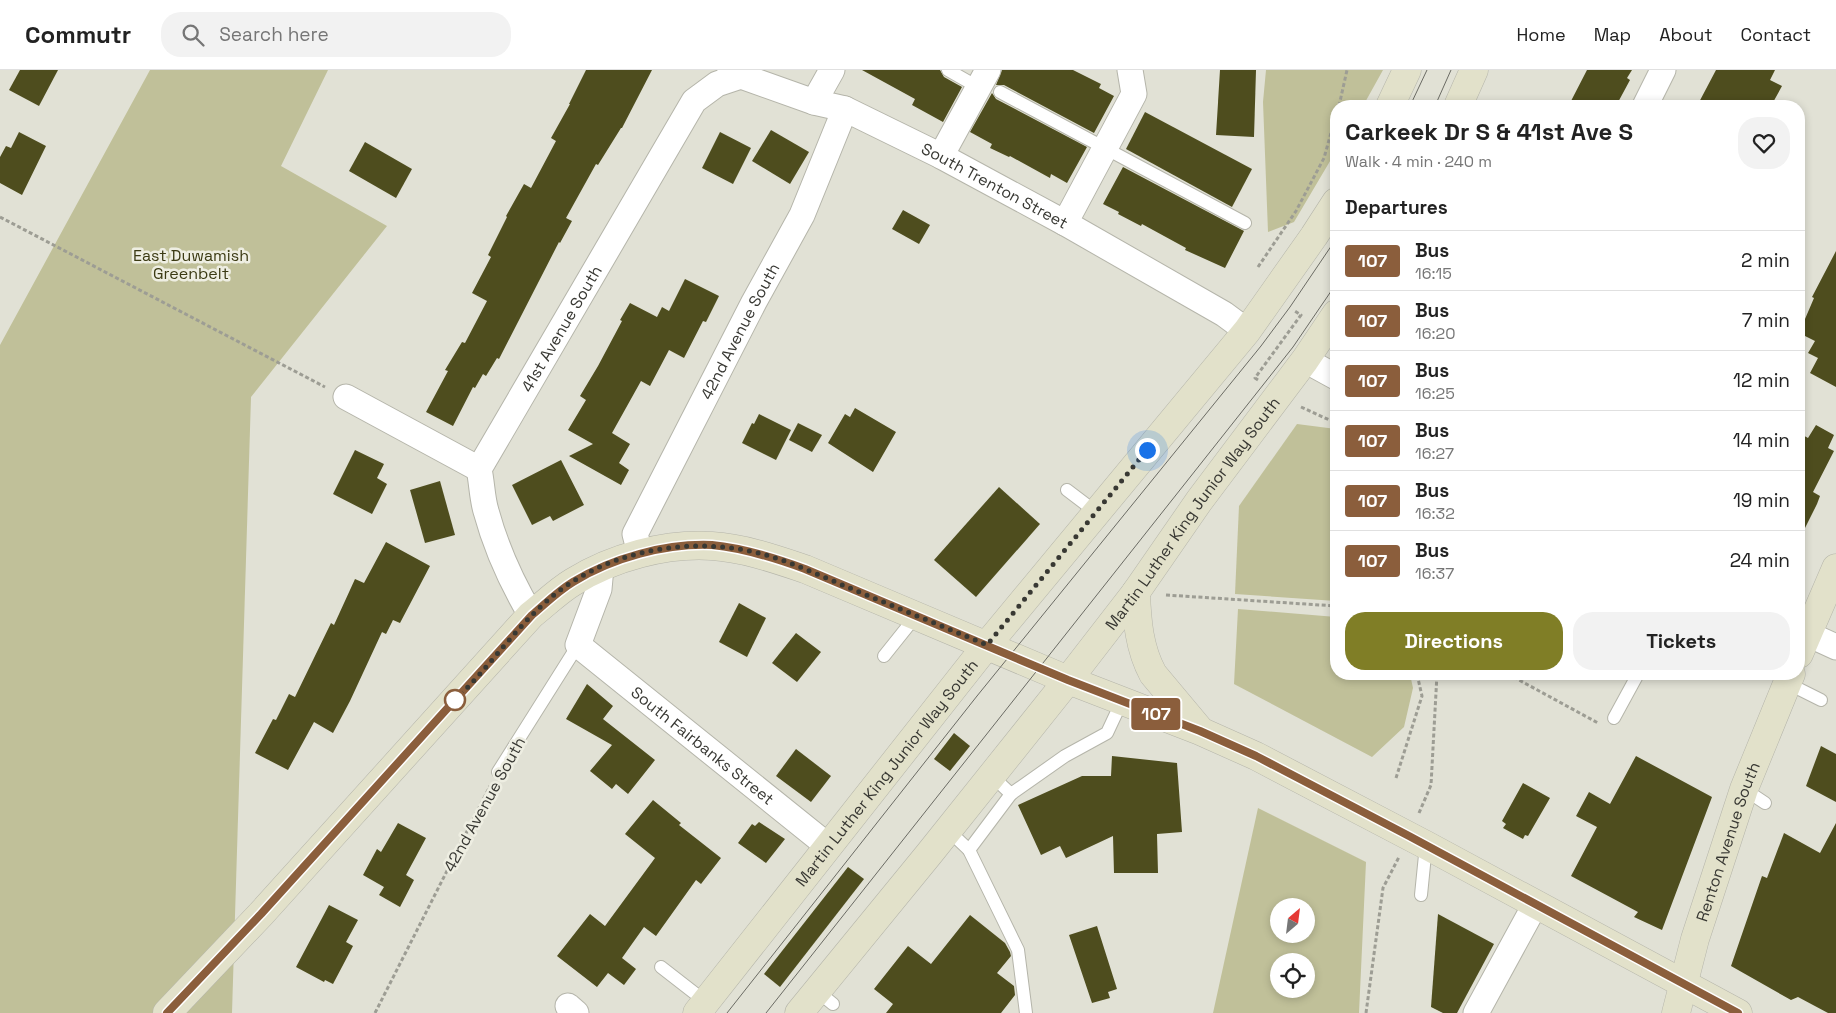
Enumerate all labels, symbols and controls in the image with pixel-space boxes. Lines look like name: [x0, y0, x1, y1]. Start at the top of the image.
search box: [161, 12, 511, 57]
text: Commutr: [25, 19, 131, 50]
icon: search: [179, 21, 207, 49]
text: Search here: [219, 22, 329, 47]
text: Home: [1517, 23, 1566, 46]
text: Map: [1594, 23, 1631, 46]
text: About: [1659, 23, 1713, 46]
text: Contact: [1741, 23, 1811, 46]
text: Carkeek Dr S & 41st Ave S: [1345, 116, 1633, 147]
button: heart: [1738, 117, 1790, 169]
street label: South Trenton Street: [918, 138, 1072, 234]
text: Walk · 4 min · 240 m: [1345, 151, 1492, 172]
text: Departures: [1345, 195, 1448, 220]
text: Bus: [1415, 238, 1449, 263]
park label: East Duwamish Greenbelt: [133, 245, 249, 284]
text: 2 min: [1741, 248, 1790, 273]
text: 107: [1358, 249, 1387, 272]
street label: 42nd Avenue South: [696, 259, 784, 403]
street label: 41st Avenue South: [516, 262, 607, 396]
text: 16:15: [1415, 263, 1452, 284]
text: Bus: [1415, 298, 1449, 323]
text: 7 min: [1742, 308, 1790, 333]
text: 107: [1358, 309, 1387, 332]
text: 16:20: [1415, 323, 1455, 344]
text: Bus: [1415, 358, 1449, 383]
text: 12 min: [1733, 368, 1790, 393]
text: 107: [1358, 369, 1387, 392]
text: 16:25: [1415, 383, 1455, 404]
street label: Martin Luther King Junior Way South: [1101, 393, 1285, 634]
text: Bus: [1415, 418, 1449, 443]
text: 14 min: [1733, 428, 1790, 453]
text: 107: [1358, 429, 1387, 452]
your location: [1135, 438, 1160, 463]
text: 16:27: [1415, 443, 1454, 464]
text: Bus: [1415, 478, 1449, 503]
text: 19 min: [1733, 488, 1790, 513]
text: 107: [1358, 489, 1387, 512]
text: 16:32: [1415, 503, 1455, 524]
text: Bus: [1415, 538, 1449, 563]
text: 24 min: [1730, 548, 1790, 573]
text: 107: [1358, 549, 1387, 572]
text: 16:37: [1415, 563, 1454, 584]
button: Directions: [1345, 612, 1563, 670]
button: Tickets: [1573, 612, 1790, 670]
street label: Martin Luther King Junior Way South: [791, 655, 983, 891]
street label: South Fairbanks Street: [627, 682, 778, 810]
unlabelled marker: [444, 689, 466, 711]
line badge: 107: [1127, 698, 1185, 730]
text: 107: [1141, 702, 1171, 725]
street label: 42nd Avenue South: [439, 733, 530, 875]
street label: Renton Avenue South: [1691, 759, 1765, 924]
north arrow: [1270, 898, 1315, 942]
map controls: [1270, 898, 1315, 998]
button: locate: [1270, 953, 1315, 998]

